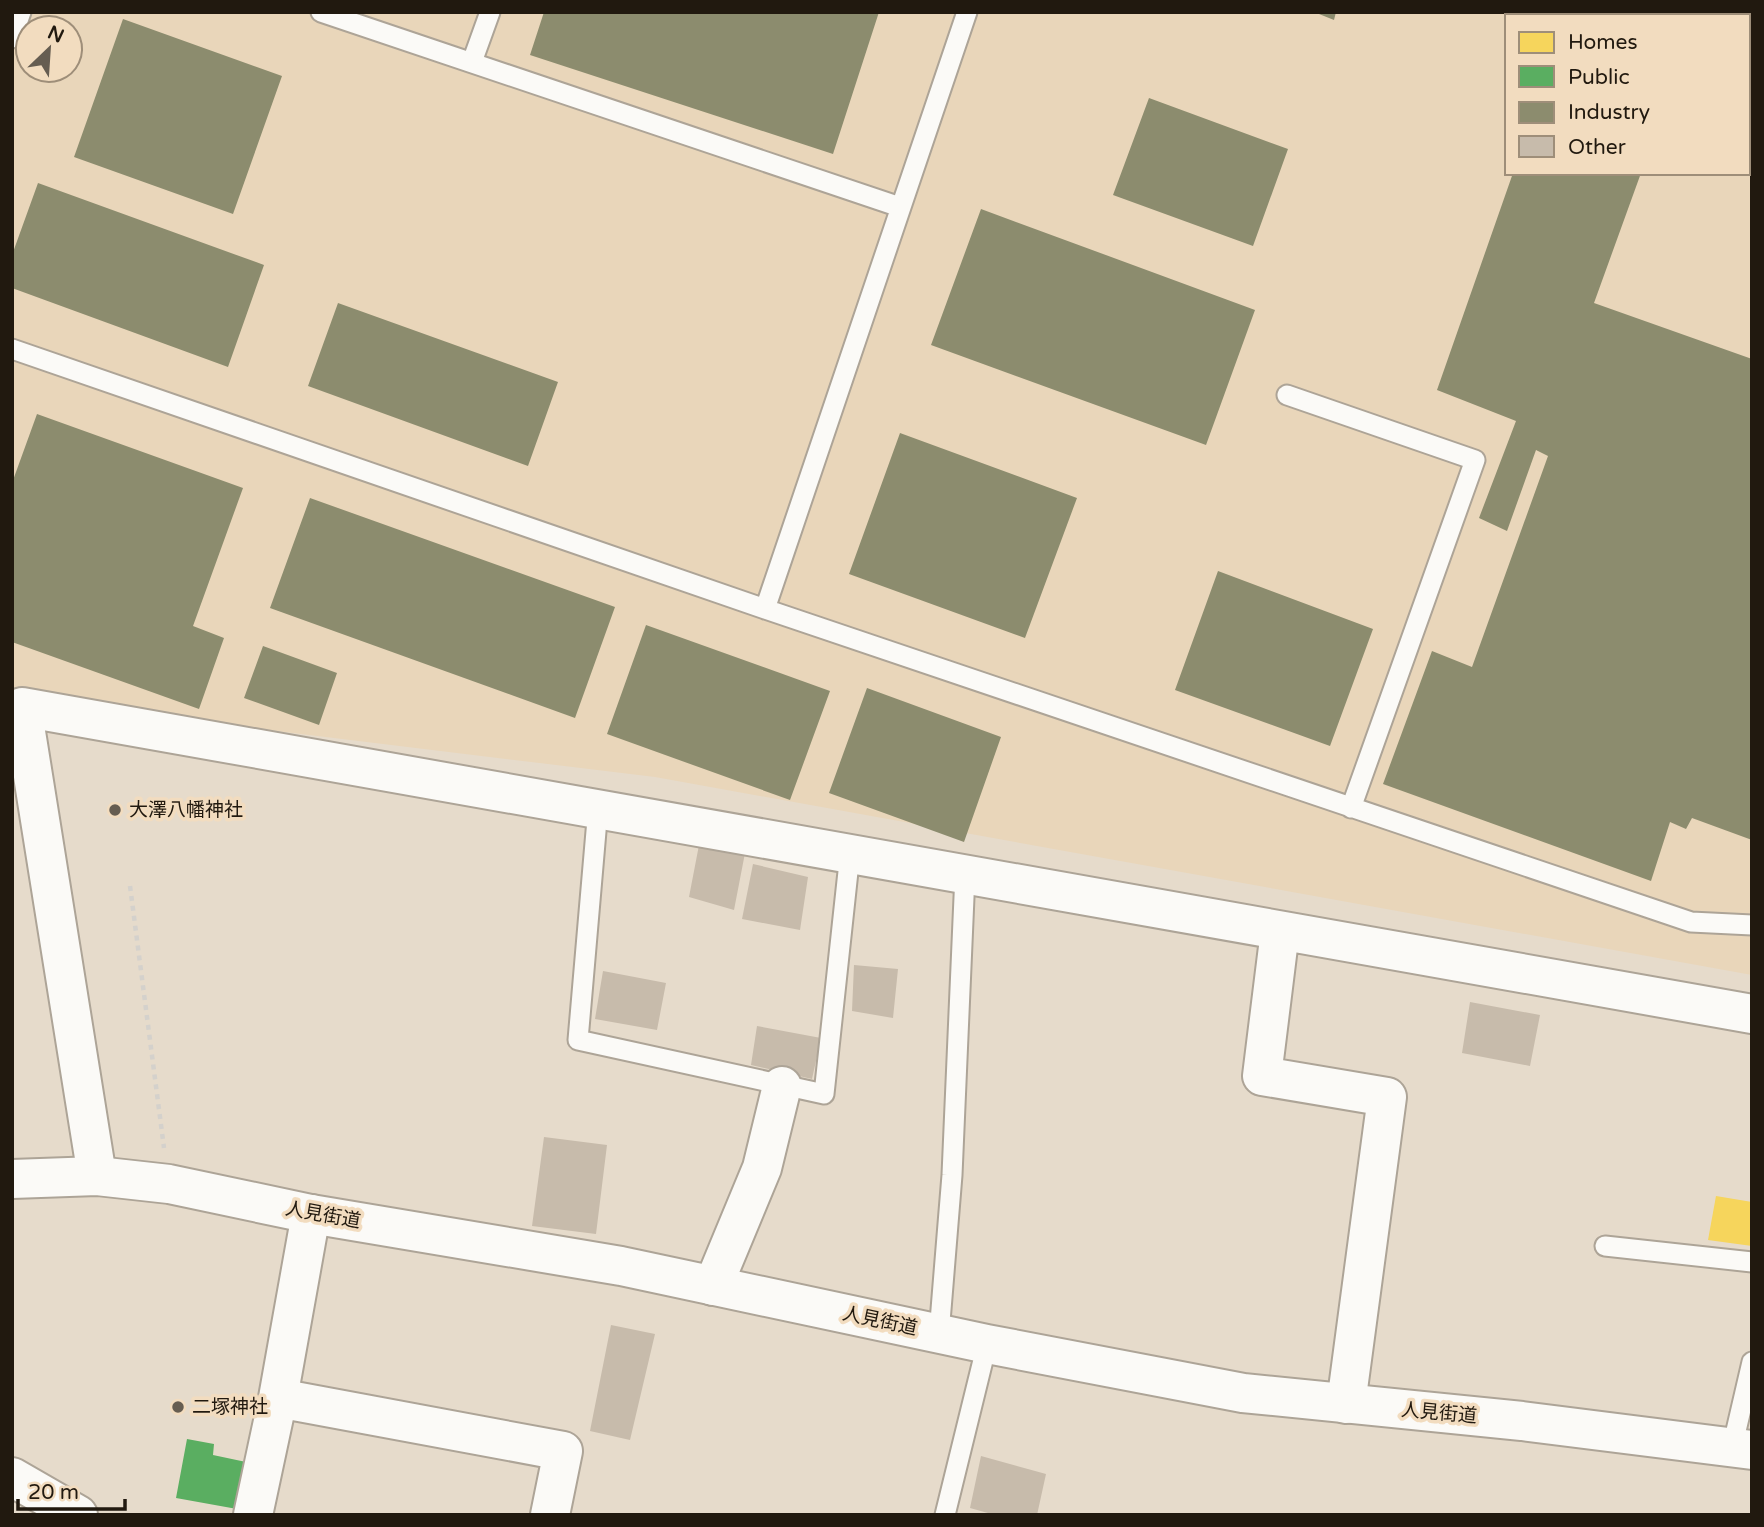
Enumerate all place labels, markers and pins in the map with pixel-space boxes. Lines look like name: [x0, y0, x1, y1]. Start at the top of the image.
place label: 大澤八幡神社: [129, 799, 243, 821]
marker: 大澤八幡神社: [107, 802, 123, 818]
place label: 二塚神社: [192, 1396, 268, 1418]
marker: 二塚神社: [170, 1399, 186, 1415]

